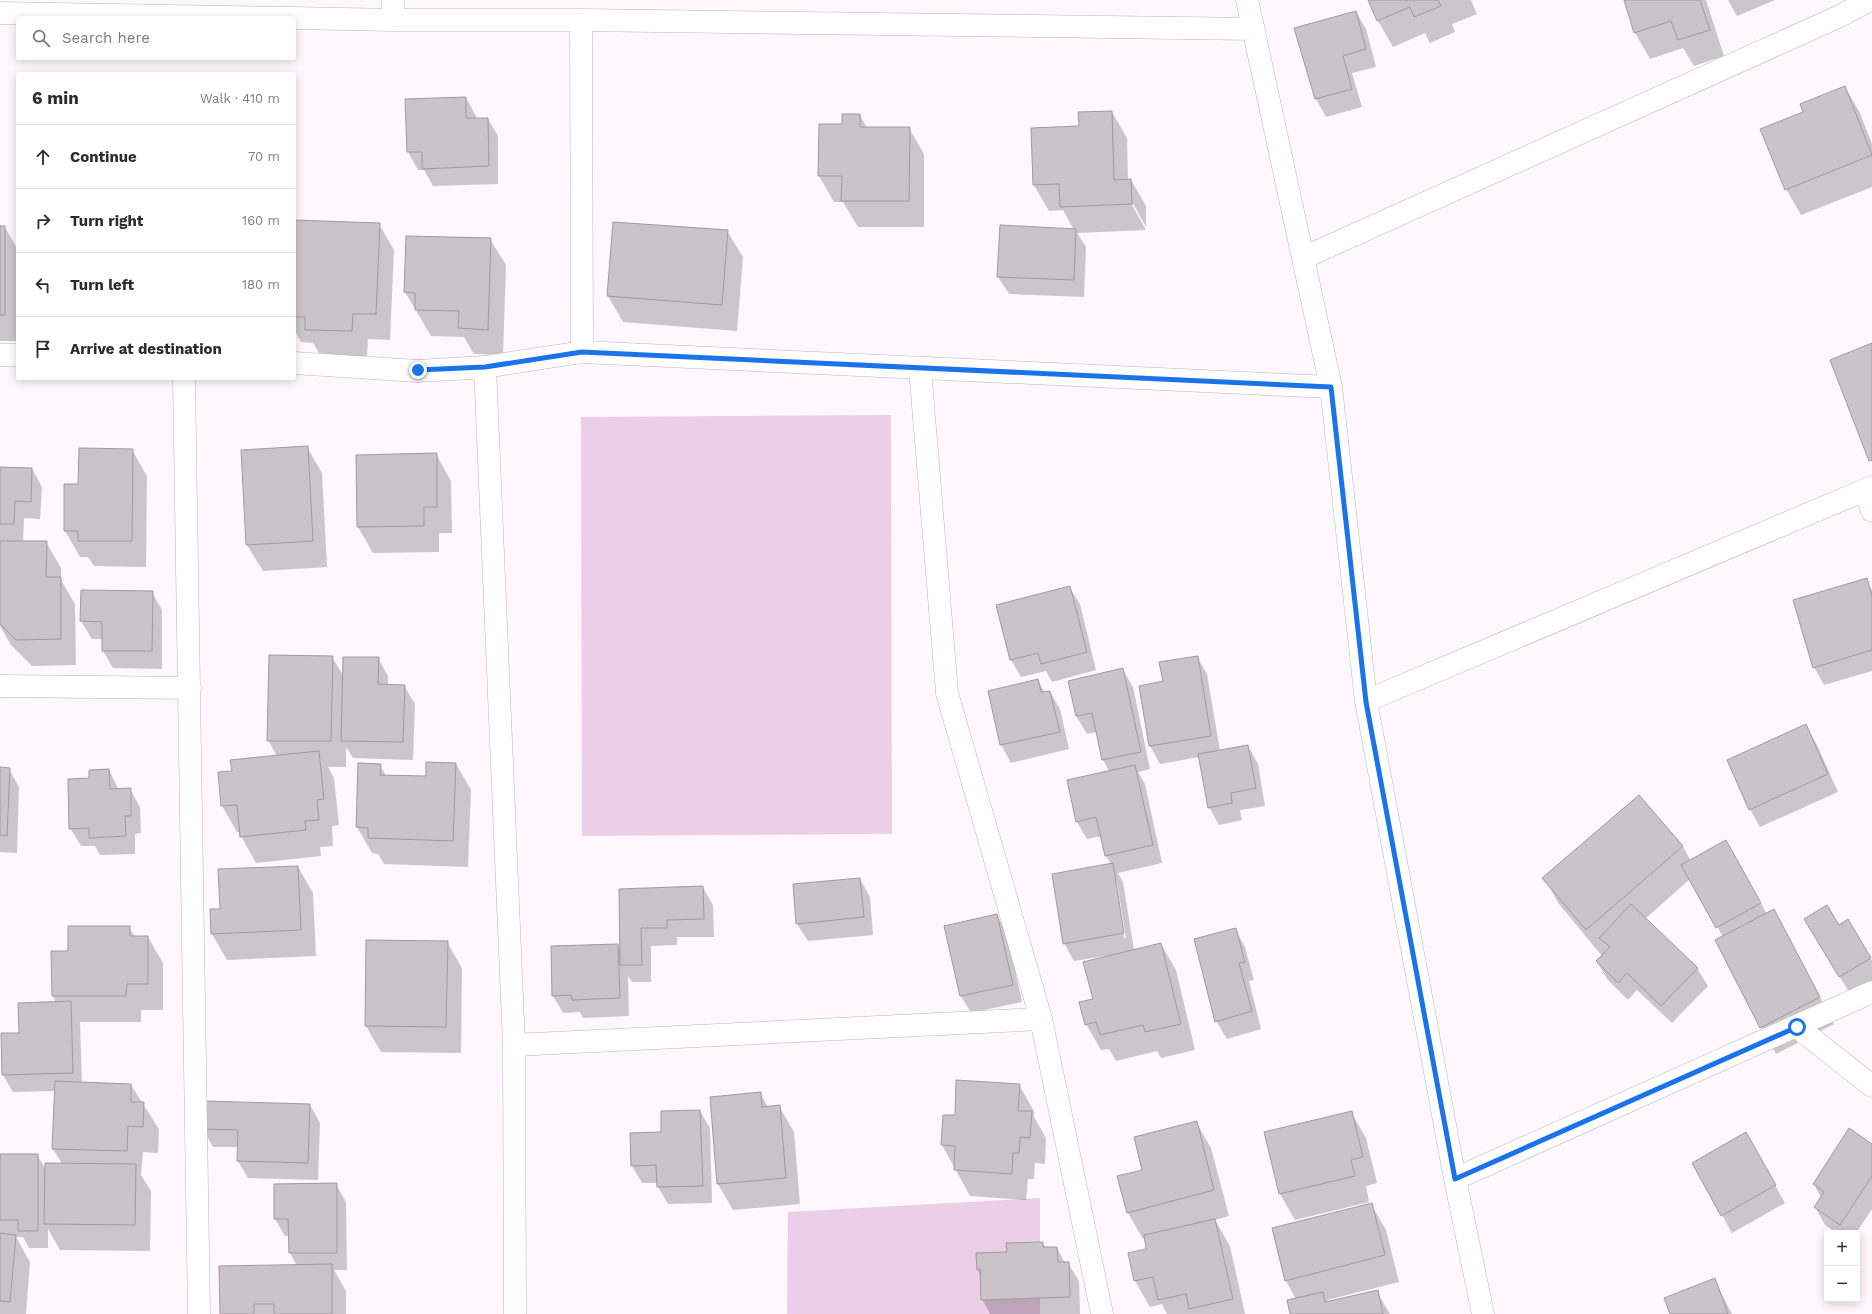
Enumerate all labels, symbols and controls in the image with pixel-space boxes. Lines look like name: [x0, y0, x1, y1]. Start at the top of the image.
search box: [16, 16, 296, 60]
icon: search: [30, 27, 52, 49]
text: Search here: [62, 29, 150, 47]
text: 6 min: [32, 88, 79, 108]
text: Walk · 410 m: [200, 91, 280, 106]
icon: ahead: [32, 146, 54, 168]
text: Continue: [70, 148, 137, 166]
text: 70 m: [248, 149, 280, 164]
icon: right: [32, 210, 54, 232]
text: Turn right: [70, 212, 143, 230]
text: 160 m: [242, 213, 280, 228]
icon: left: [32, 274, 54, 296]
text: Turn left: [70, 276, 134, 294]
text: 180 m: [242, 277, 280, 292]
icon: arrive: [32, 338, 54, 360]
text: Arrive at destination: [70, 340, 222, 358]
route end: [409, 361, 427, 379]
route start: [1788, 1018, 1806, 1036]
map controls: [1824, 1230, 1860, 1302]
button: +: [1824, 1230, 1860, 1266]
button: −: [1824, 1266, 1860, 1302]

